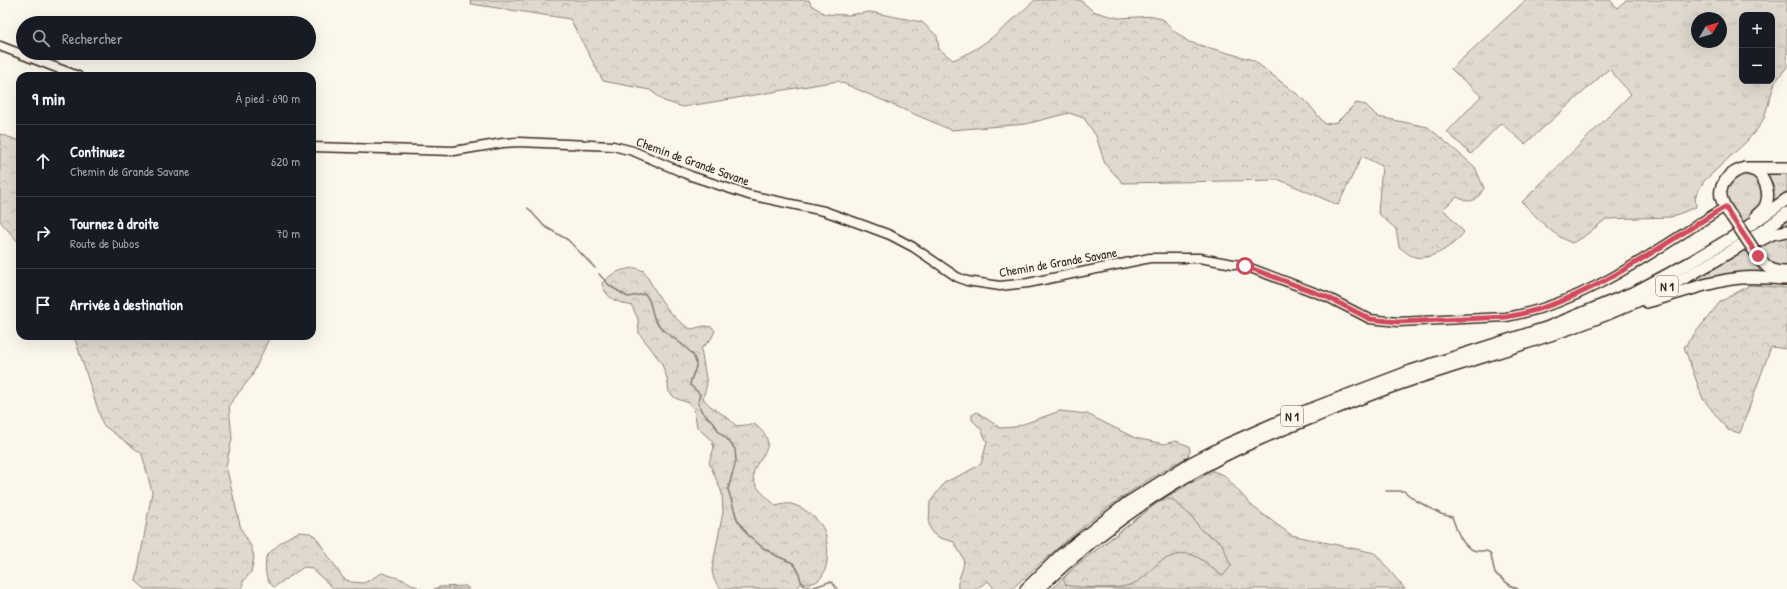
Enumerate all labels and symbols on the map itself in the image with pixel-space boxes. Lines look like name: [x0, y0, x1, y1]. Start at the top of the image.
north arrow: [1691, 12, 1727, 48]
street label: Chemin de Grande Savane: [634, 132, 752, 190]
street label: Chemin de Grande Savane: [998, 243, 1118, 281]
route end: [1749, 247, 1767, 265]
route start: [1236, 257, 1254, 275]
road number: N 1: [1656, 276, 1678, 296]
road number: N 1: [1281, 406, 1303, 426]

